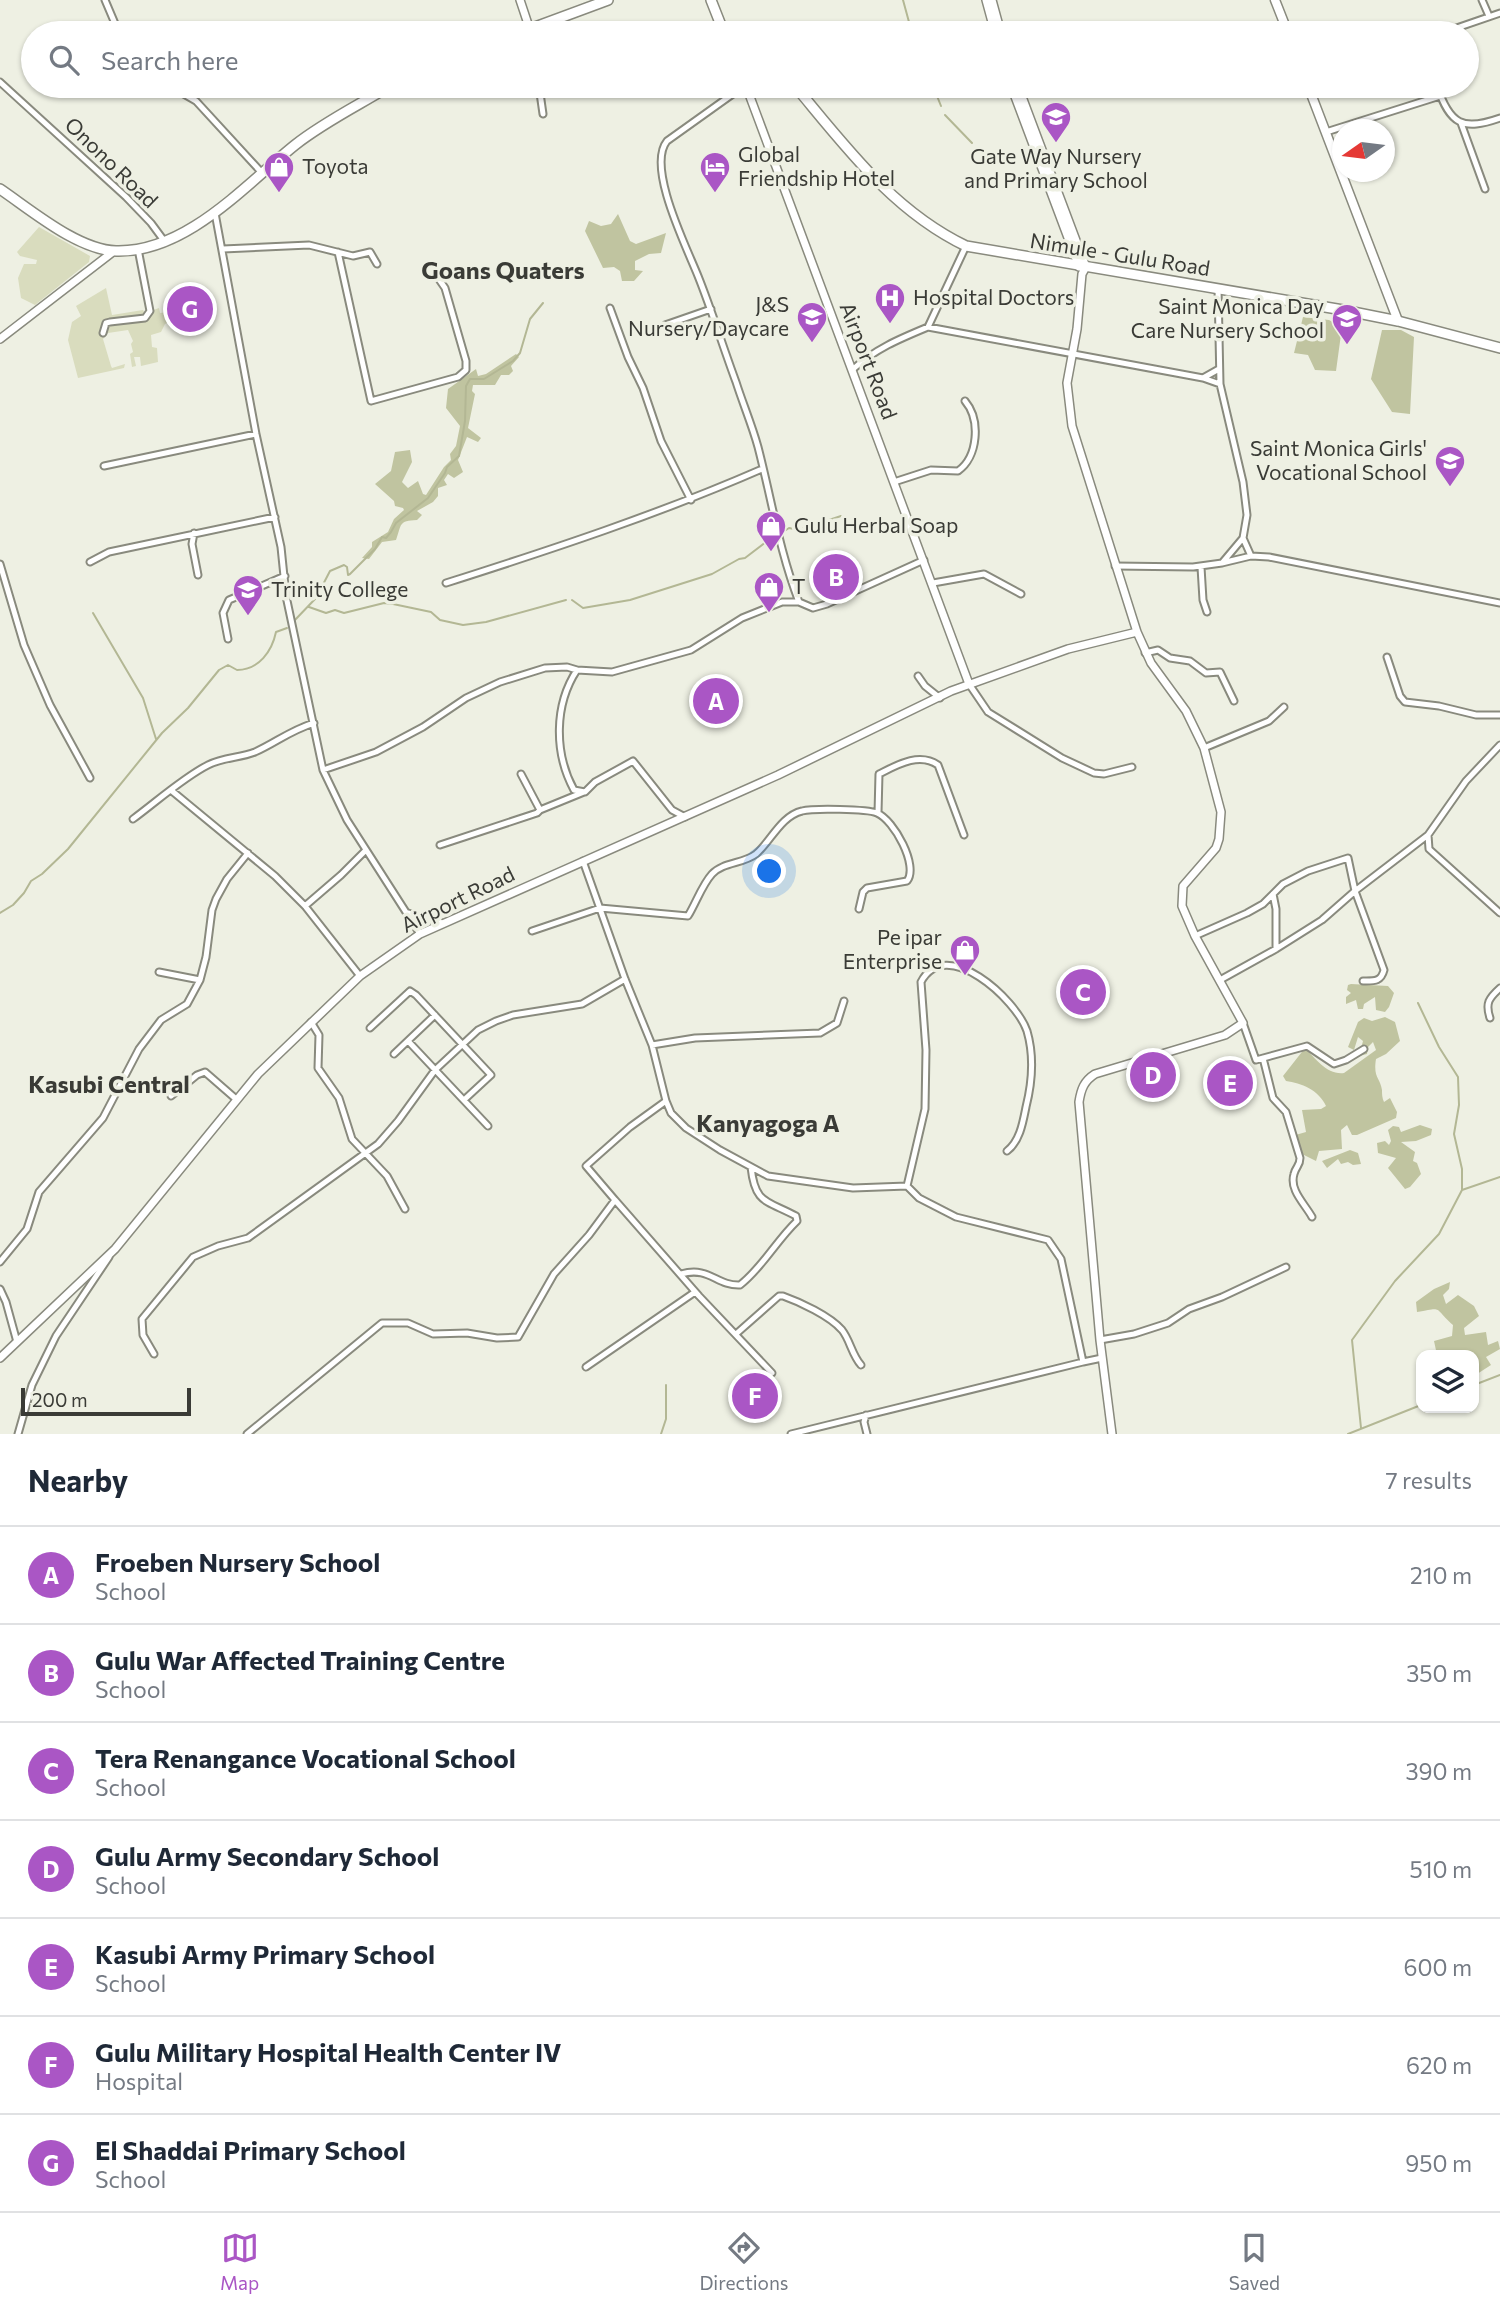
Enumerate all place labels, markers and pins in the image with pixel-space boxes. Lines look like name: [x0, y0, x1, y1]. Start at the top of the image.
school or university icon: Gate Way Nursery and Primary School: [1039, 100, 1073, 144]
place label: Global Friendship Hotel: [738, 141, 895, 190]
place label: Gate Way Nursery and Primary School: [964, 143, 1148, 192]
shop icon: Toyota: [262, 150, 296, 194]
hotel icon: Global Friendship Hotel: [698, 150, 732, 194]
place label: Toyota: [302, 153, 369, 178]
hospital icon: Hospital Doctors: [873, 281, 907, 325]
pin: G: [167, 283, 213, 335]
place label: Hospital Doctors: [913, 284, 1074, 309]
place label: J&S Nursery/Daycare: [628, 291, 789, 340]
place label: Saint Monica Day Care Nursery School: [1131, 293, 1324, 342]
school or university icon: J&S Nursery/Daycare: [795, 300, 829, 344]
school or university icon: Saint Monica Day Care Nursery School: [1330, 302, 1364, 346]
place label: Saint Monica Girls' Vocational School: [1250, 435, 1427, 484]
school or university icon: Saint Monica Girls' Vocational School: [1433, 444, 1467, 488]
shop icon: Gulu Herbal Soap: [754, 509, 788, 553]
place label: Gulu Herbal Soap: [794, 512, 958, 537]
pin: B: [813, 551, 859, 603]
shop icon: T: [752, 570, 786, 614]
school or university icon: Trinity College: [231, 573, 265, 617]
place label: T: [792, 573, 805, 598]
place label: Trinity College: [271, 576, 408, 601]
pin: A: [693, 675, 739, 727]
place label: Pe ipar Enterprise: [843, 924, 942, 973]
shop icon: Pe ipar Enterprise: [948, 933, 982, 977]
pin: C: [1060, 966, 1106, 1018]
pin: D: [1130, 1049, 1176, 1101]
pin: E: [1207, 1057, 1253, 1109]
pin: F: [732, 1370, 778, 1422]

